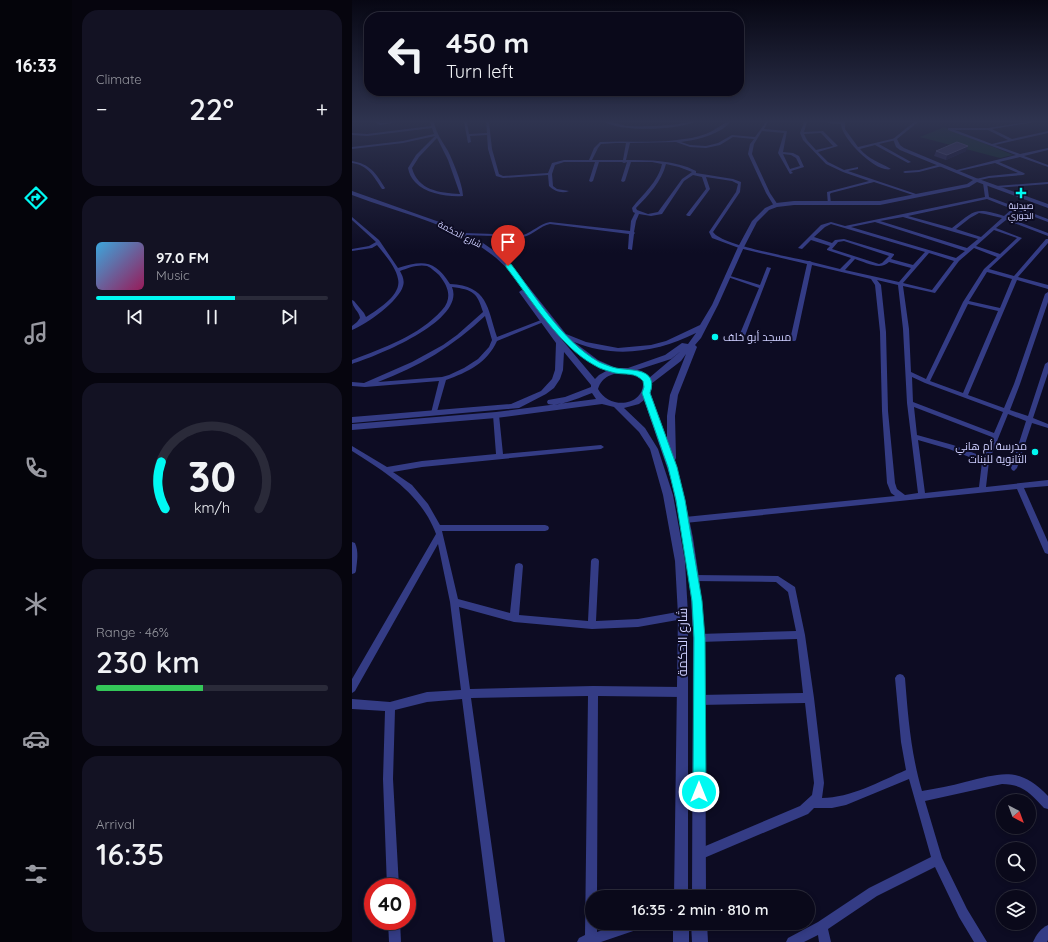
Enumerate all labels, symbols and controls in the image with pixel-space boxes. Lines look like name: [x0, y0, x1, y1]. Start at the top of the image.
text: 450 m: [446, 25, 529, 60]
icon: left: [380, 28, 432, 80]
text: 16:33: [15, 54, 57, 77]
text: Turn left: [446, 60, 514, 83]
text: Climate: [96, 71, 142, 87]
text: 22°: [189, 90, 234, 128]
text: −: [96, 95, 107, 123]
text: +: [316, 95, 328, 123]
icon: directions: [22, 184, 50, 212]
marker: صيدلية الجوري: [1016, 188, 1026, 198]
place label: صيدلية الجوري: [1008, 200, 1034, 223]
street label: شارع الحكمة: [436, 218, 484, 251]
pin: [491, 225, 525, 266]
icon: arrive: [497, 231, 519, 253]
text: 97.0 FM: [156, 248, 209, 267]
text: Music: [156, 267, 190, 283]
icon: previous: [124, 306, 146, 328]
icon: pause: [201, 306, 223, 328]
icon: next: [278, 306, 300, 328]
icon: music: [22, 319, 50, 347]
place label: مسجد أبو خلف: [723, 330, 791, 344]
marker: مسجد أبو خلف: [710, 332, 720, 342]
place label: مدرسة أم هاني الثانوية للبنات: [955, 439, 1027, 466]
marker: مدرسة أم هاني الثانوية للبنات: [1030, 447, 1040, 457]
text: 30: [188, 450, 236, 502]
icon: phone: [22, 454, 50, 482]
text: km/h: [194, 499, 230, 517]
icon: climate: [22, 590, 50, 618]
street label: شارع الحكمة: [674, 608, 691, 676]
text: Range · 46%: [96, 624, 169, 640]
text: 230 km: [96, 643, 200, 681]
icon: car: [22, 725, 50, 753]
position arrow: [678, 771, 720, 813]
north arrow: [996, 794, 1036, 834]
map controls: [996, 794, 1036, 930]
text: Arrival: [96, 816, 135, 832]
text: 16:35: [96, 835, 164, 873]
button: search: [996, 842, 1036, 882]
icon: filters: [22, 860, 50, 888]
speed limit sign: 40: [364, 878, 416, 930]
button: layers: [996, 890, 1036, 930]
text: 16:35 · 2 min · 810 m: [632, 900, 768, 919]

